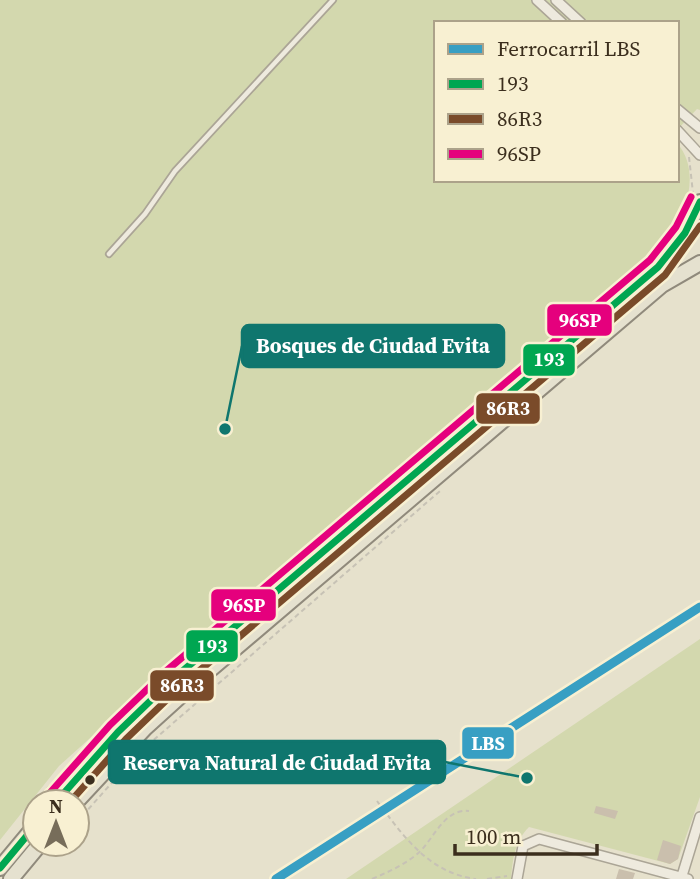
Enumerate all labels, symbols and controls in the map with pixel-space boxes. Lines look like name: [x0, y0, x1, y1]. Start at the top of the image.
legend: [434, 21, 679, 182]
text: Ferrocarril LBS: [497, 34, 640, 63]
text: 193: [497, 69, 529, 98]
text: 86R3: [497, 104, 542, 133]
text: 96SP: [497, 139, 541, 168]
line badge: 96SP: [546, 303, 613, 337]
text: 96SP: [559, 307, 602, 333]
callout: Bosques de Ciudad Evita: [242, 325, 504, 367]
text: Bosques de Ciudad Evita: [256, 331, 491, 360]
line badge: 193: [522, 343, 576, 377]
text: 193: [534, 346, 564, 372]
line badge: 86R3: [475, 392, 541, 425]
text: 86R3: [486, 395, 530, 421]
line badge: 96SP: [210, 588, 277, 622]
text: 96SP: [223, 592, 266, 618]
line badge: 193: [185, 629, 239, 663]
text: 193: [197, 633, 227, 659]
line badge: 86R3: [149, 669, 215, 702]
text: 86R3: [160, 672, 204, 698]
line badge: LBS: [461, 726, 515, 760]
text: LBS: [471, 730, 505, 756]
callout: Reserva Natural de Ciudad Evita: [109, 741, 445, 783]
text: Reserva Natural de Ciudad Evita: [123, 748, 432, 777]
unlabelled marker: [83, 773, 97, 787]
north arrow: [21, 788, 91, 858]
text: N: [49, 793, 63, 819]
scale bar: [455, 812, 597, 856]
text: 100 m: [466, 822, 521, 851]

